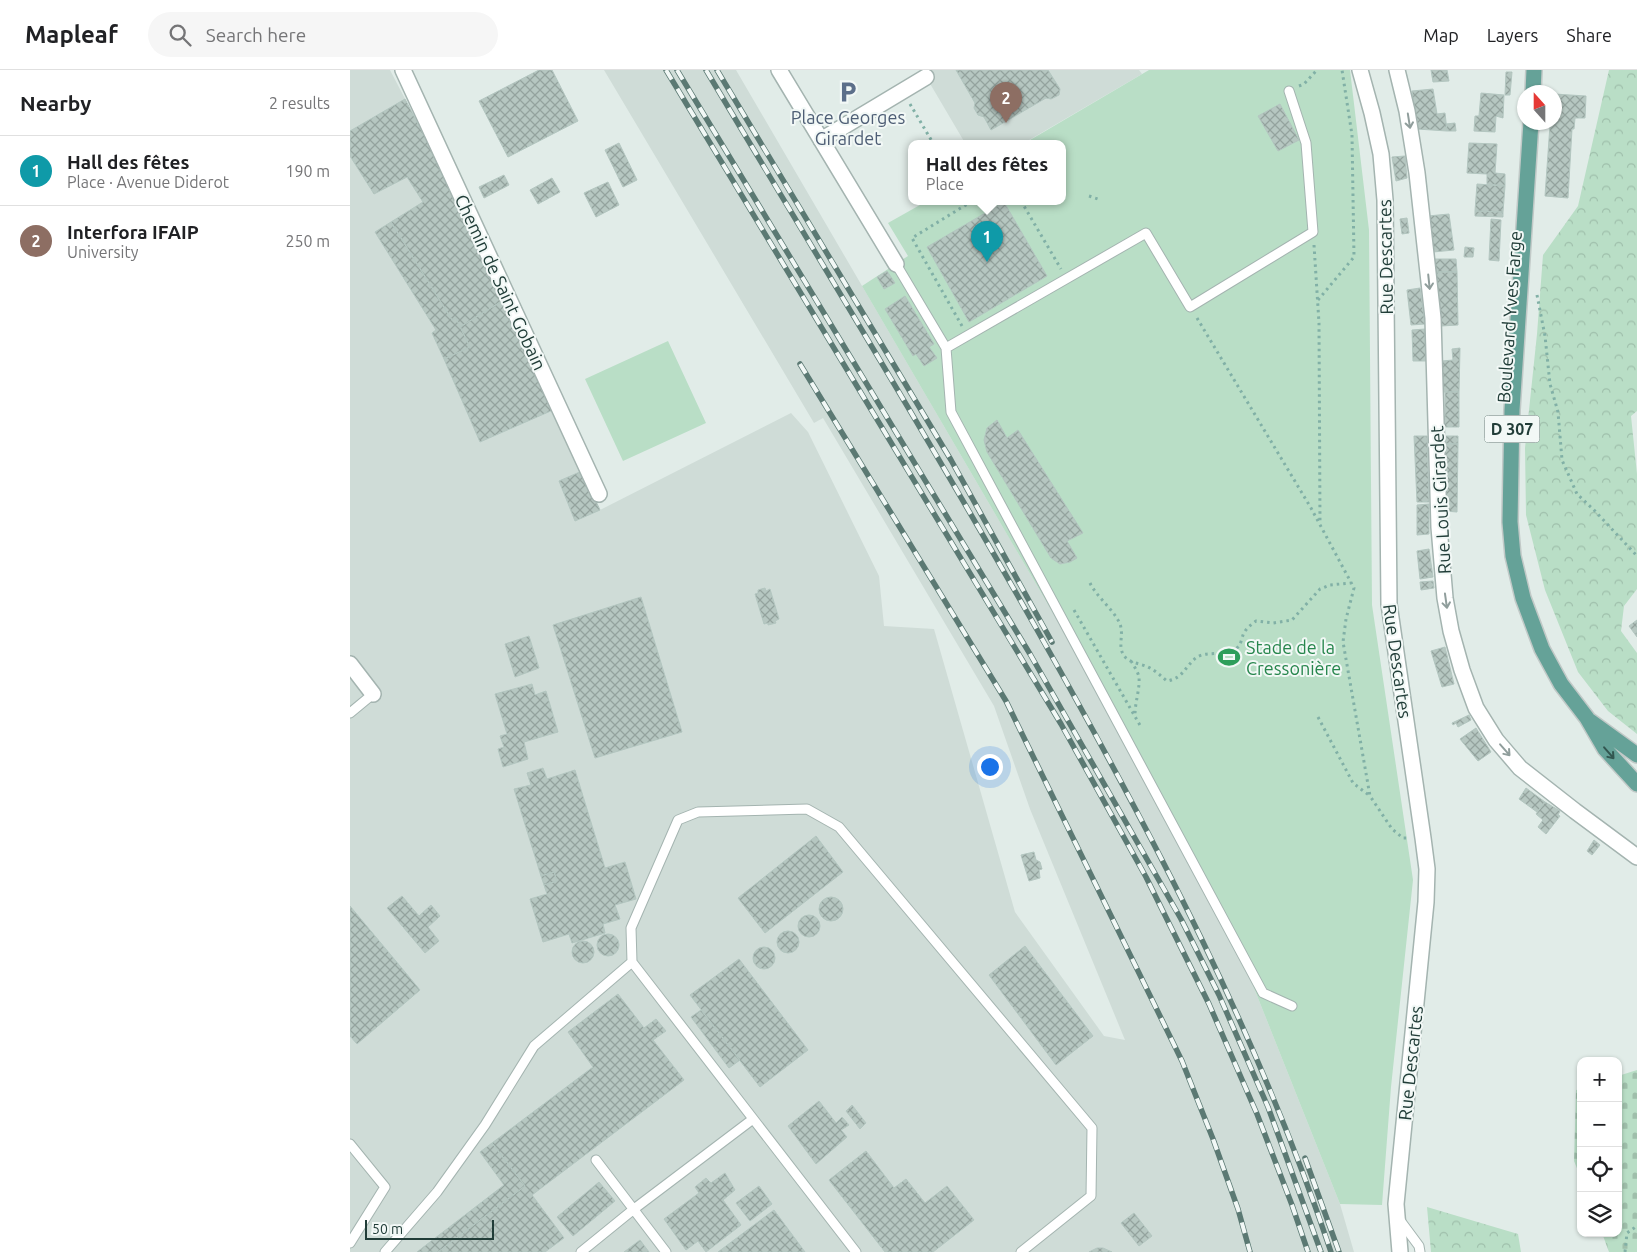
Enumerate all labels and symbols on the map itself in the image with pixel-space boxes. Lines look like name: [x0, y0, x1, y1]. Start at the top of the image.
parking icon: Place Georges Girardet: [835, 79, 861, 105]
pin: 2: [990, 82, 1022, 123]
north arrow: [1517, 85, 1562, 130]
place label: Place Georges Girardet: [791, 107, 905, 148]
one-way arrow: [1404, 112, 1414, 128]
street label: Chemin de Saint Gobain: [451, 191, 551, 373]
street label: Rue Descartes: [1374, 199, 1396, 315]
pin: 1: [971, 221, 1003, 262]
street label: Boulevard Yves Farge: [1493, 230, 1525, 404]
one-way arrow: [1424, 274, 1434, 290]
road number: D 307: [1484, 416, 1540, 442]
street label: Rue Louis Girardet: [1426, 425, 1454, 575]
one-way arrow: [1441, 593, 1451, 609]
street label: Rue Descartes: [1380, 603, 1416, 720]
place label: Stade de la Cressonière: [1246, 637, 1341, 678]
sports icon: Stade de la Cressonière: [1216, 644, 1242, 670]
one-way arrow: [1499, 744, 1510, 757]
one-way arrow: [1603, 747, 1615, 760]
your location: [977, 754, 1003, 780]
street label: Rue Descartes: [1394, 1004, 1426, 1121]
scale bar: [365, 1217, 494, 1240]

